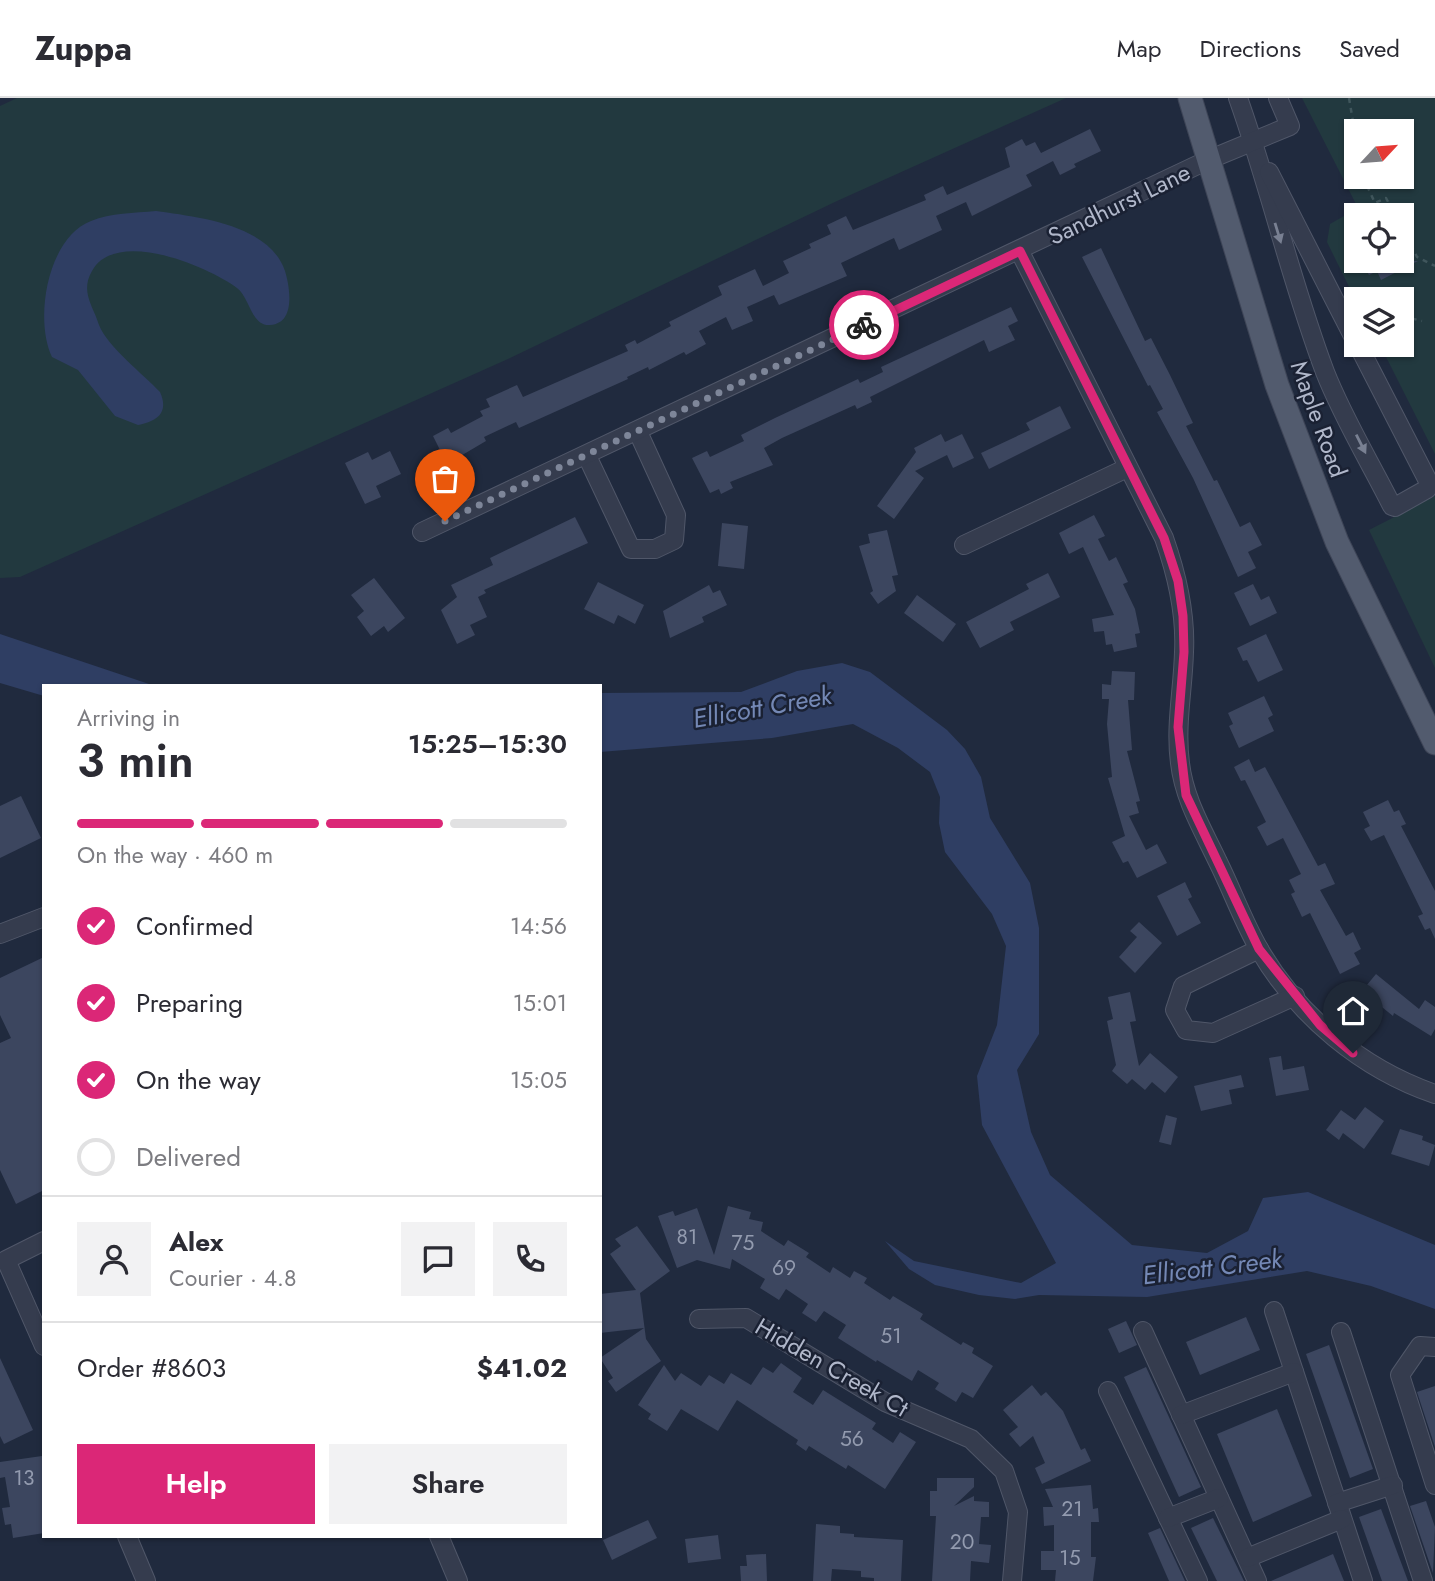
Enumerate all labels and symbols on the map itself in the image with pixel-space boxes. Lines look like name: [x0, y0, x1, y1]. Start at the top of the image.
north arrow: [1344, 119, 1414, 189]
street label: Sandhurst Lane: [1042, 154, 1196, 254]
one-way arrow: [1274, 223, 1284, 244]
courier: [829, 290, 899, 360]
street label: Maple Road: [1282, 356, 1356, 482]
one-way arrow: [1356, 434, 1367, 454]
pin: [415, 449, 475, 521]
water label: Ellicott Creek: [690, 676, 836, 738]
pin: [1323, 981, 1383, 1053]
house number: 81: [677, 1222, 697, 1252]
house number: 75: [732, 1228, 754, 1258]
water label: Ellicott Creek: [1140, 1239, 1286, 1294]
house number: 69: [772, 1253, 796, 1283]
street label: Hidden Creek Ct: [749, 1309, 915, 1425]
house number: 51: [880, 1321, 902, 1351]
house number: 56: [840, 1424, 864, 1454]
house number: 13: [14, 1463, 34, 1493]
house number: 21: [1061, 1494, 1083, 1524]
house number: 20: [950, 1527, 974, 1557]
house number: 15: [1059, 1543, 1081, 1573]

